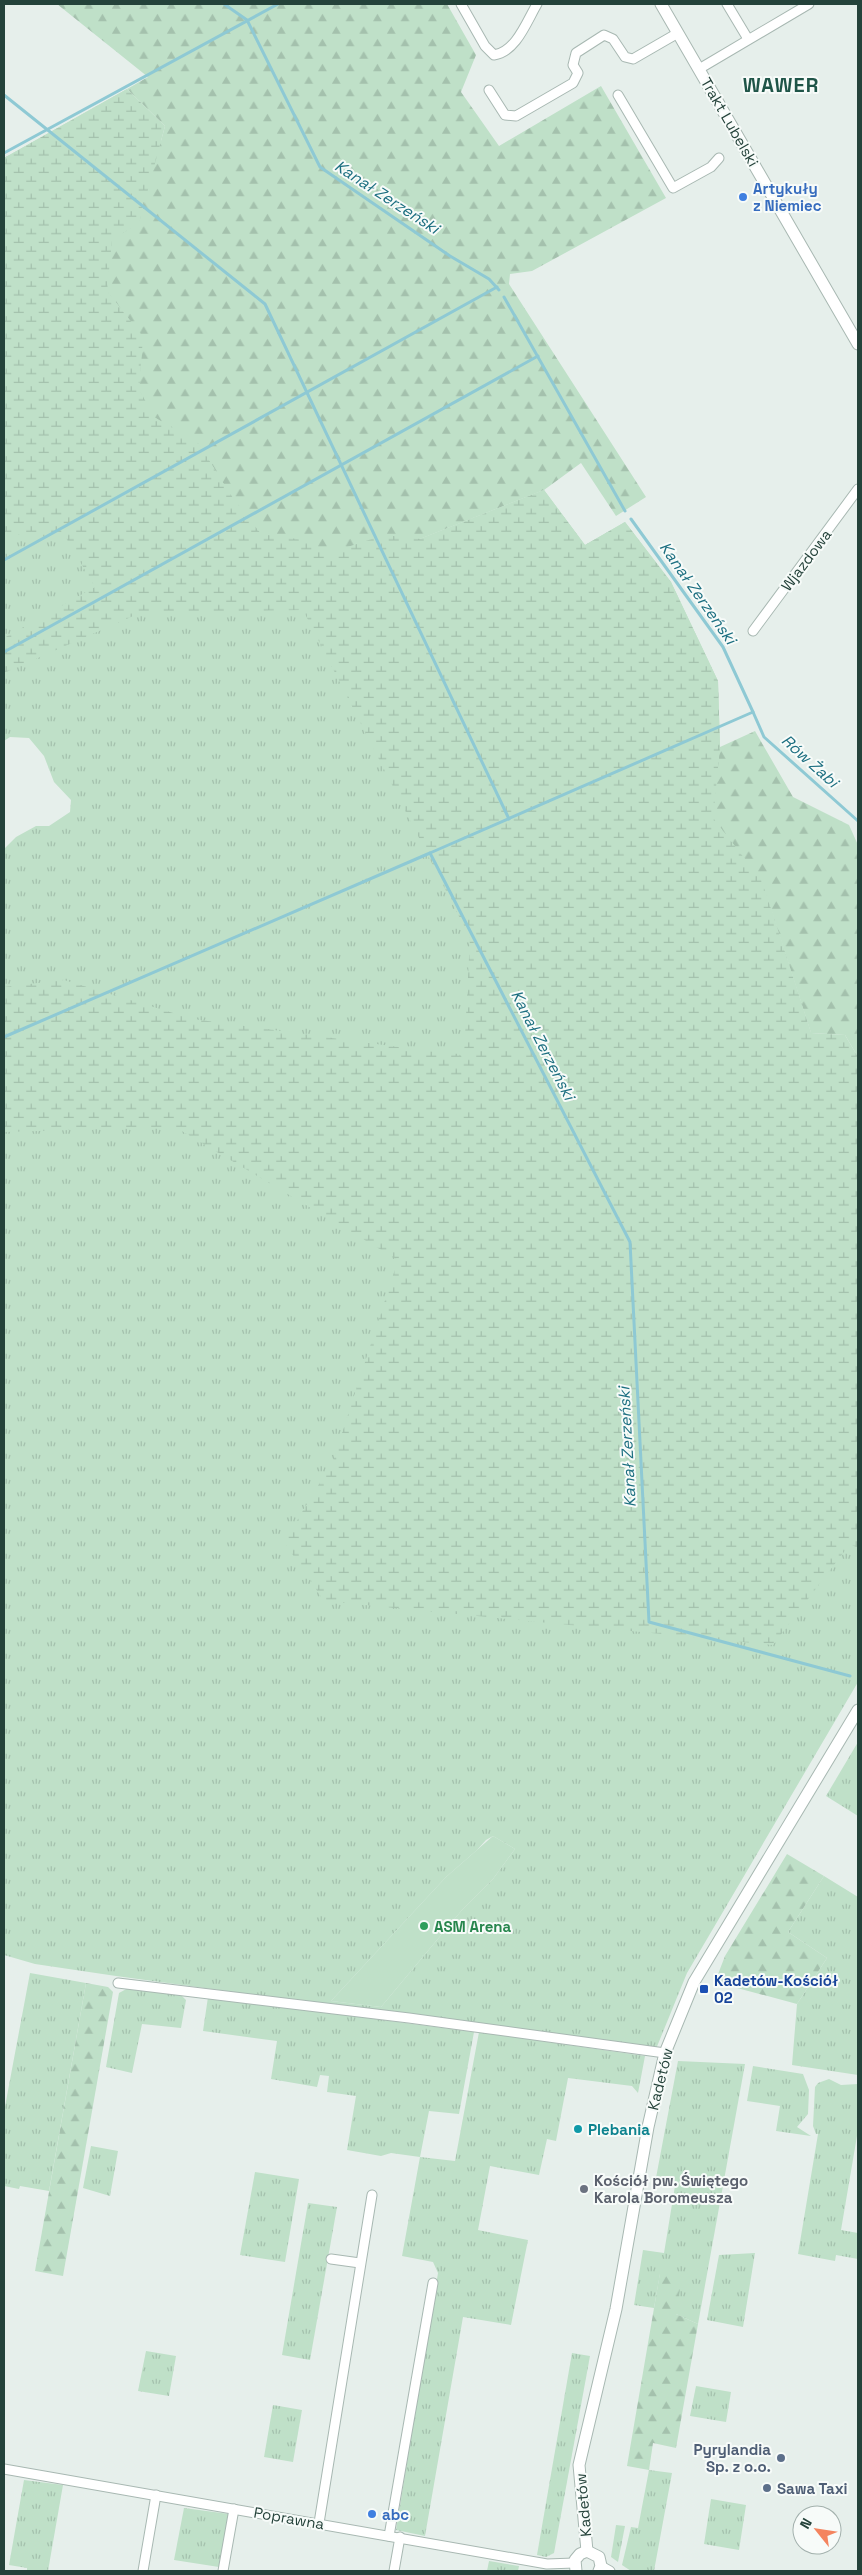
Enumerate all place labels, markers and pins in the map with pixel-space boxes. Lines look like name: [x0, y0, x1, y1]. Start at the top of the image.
place label: Artykuły z Niemiec: [753, 179, 822, 215]
marker: Artykuły z Niemiec: [737, 191, 749, 203]
place label: ASM Arena: [434, 1917, 512, 1936]
marker: ASM Arena: [418, 1920, 430, 1932]
place label: Kadetów-Kościół 02: [714, 1971, 839, 2007]
marker: Kadetów-Kościół 02: [698, 1983, 710, 1995]
place label: Plebania: [588, 2120, 650, 2139]
marker: Plebania: [572, 2123, 584, 2135]
place label: Kościół pw. Świętego Karola Boromeusza: [594, 2171, 748, 2207]
marker: Kościół pw. Świętego Karola Boromeusza: [578, 2183, 590, 2195]
place label: Pyrylandia Sp. z o.o.: [693, 2440, 771, 2476]
marker: Pyrylandia Sp. z o.o.: [775, 2452, 787, 2464]
place label: Sawa Taxi: [777, 2479, 848, 2498]
marker: Sawa Taxi: [761, 2482, 773, 2494]
place label: abc: [382, 2505, 409, 2524]
marker: abc: [366, 2508, 378, 2520]

